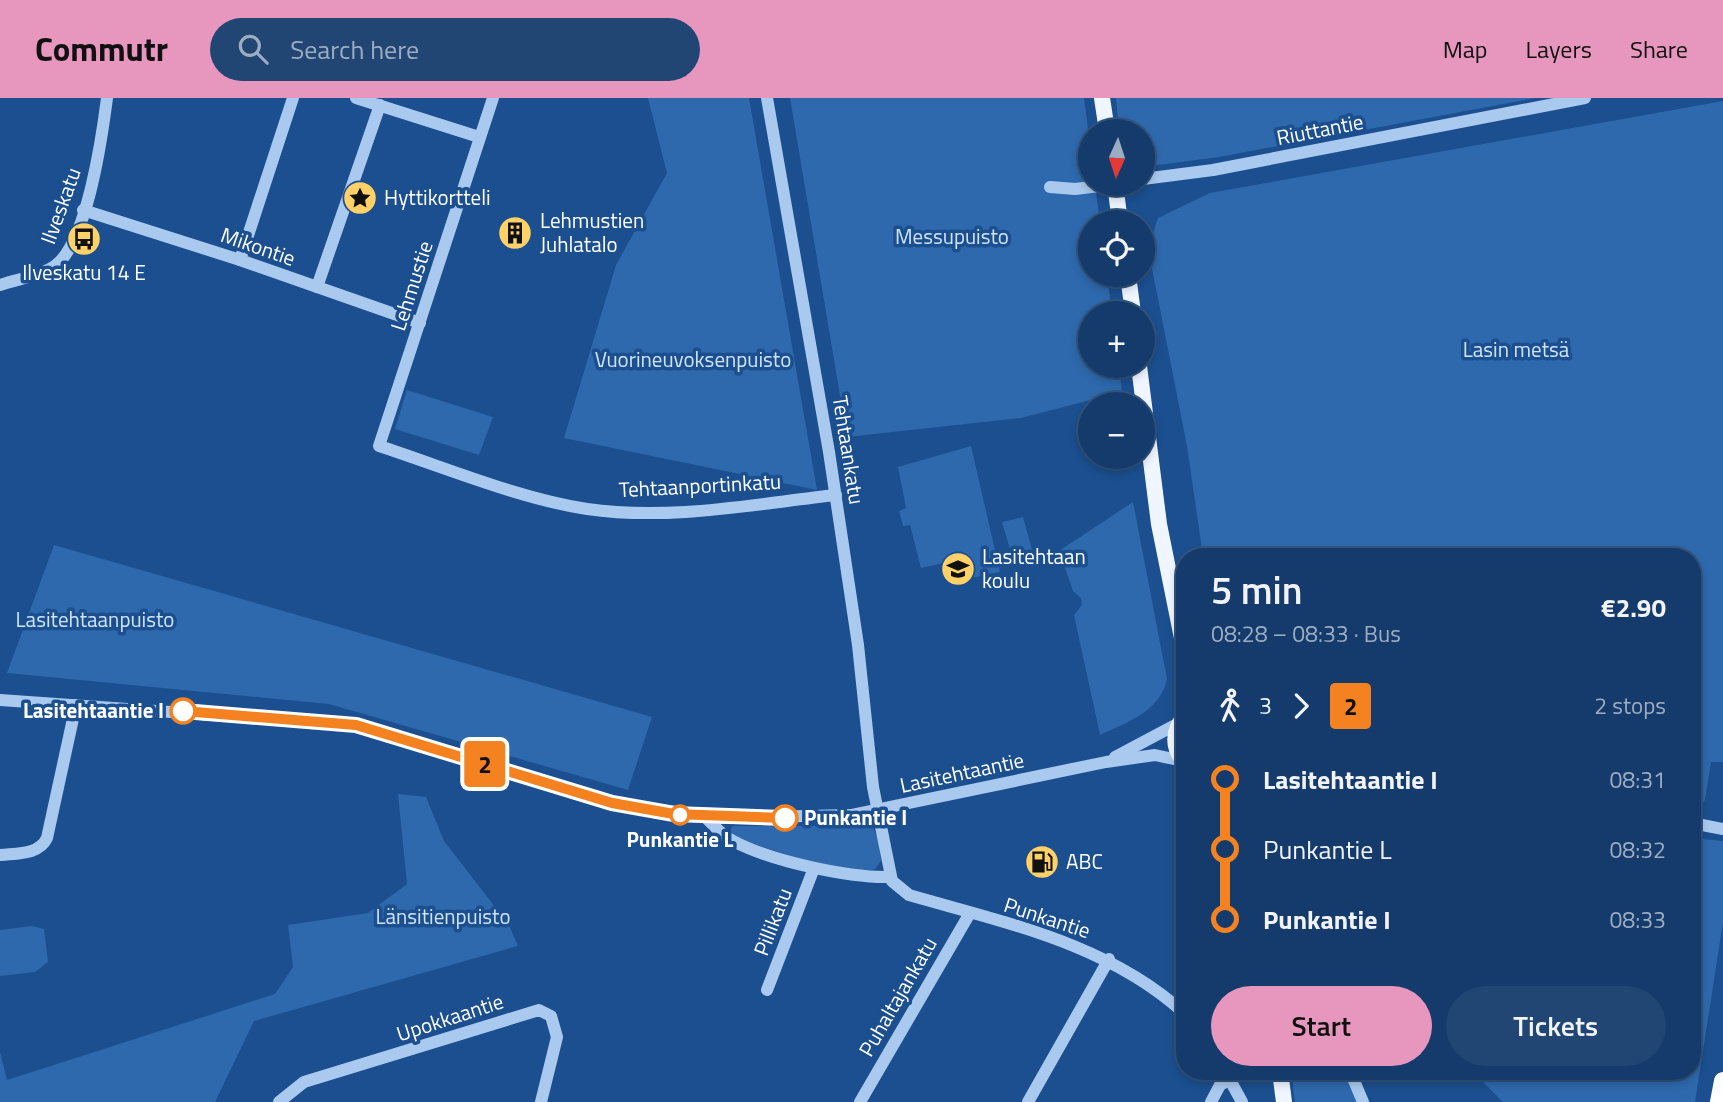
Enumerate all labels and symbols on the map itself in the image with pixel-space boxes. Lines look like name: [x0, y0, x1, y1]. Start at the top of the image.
street label: Riuttantie: [1274, 105, 1366, 153]
north arrow: [1078, 119, 1155, 196]
street label: Ilveskatu: [31, 163, 89, 248]
place icon: Hyttikortteli: [341, 179, 379, 217]
place label: Hyttikortteli: [384, 181, 491, 213]
place label: Lehmustien Juhlatalo: [540, 204, 644, 260]
building icon: Lehmustien Juhlatalo: [496, 214, 534, 252]
street label: Mikontie: [217, 218, 300, 274]
bus stop icon: Ilveskatu 14 E: [65, 220, 103, 258]
park label: Messupuisto: [895, 220, 1009, 252]
street label: Lehmustie: [381, 237, 441, 335]
place label: Ilveskatu 14 E: [22, 256, 146, 288]
park label: Lasin metsä: [1463, 333, 1570, 365]
park label: Vuorineuvoksenpuisto: [595, 343, 791, 375]
street label: Tehtaankatu: [825, 393, 873, 507]
street label: Tehtaanportinkatu: [618, 465, 782, 505]
place label: Lasitehtaan koulu: [982, 540, 1086, 596]
school or university icon: Lasitehtaan koulu: [939, 550, 977, 588]
park label: Lasitehtaanpuisto: [16, 603, 174, 635]
place label: Lasitehtaantie I: [23, 694, 164, 726]
marker: Lasitehtaantie I: [170, 698, 196, 724]
line badge: 2: [462, 741, 508, 787]
street label: Lasitehtaantie: [897, 743, 1027, 801]
place label: Punkantie I: [804, 801, 907, 833]
marker: Punkantie L: [670, 805, 690, 825]
marker: Punkantie I: [772, 805, 798, 831]
place label: Punkantie L: [626, 823, 734, 855]
fuel station icon: ABC: [1023, 843, 1061, 881]
place label: ABC: [1066, 845, 1103, 877]
street label: Pillikatu: [745, 883, 800, 960]
street label: Punkantie: [1000, 888, 1095, 946]
park label: Länsitienpuisto: [375, 900, 511, 932]
street label: Puhaltajankatu: [850, 931, 944, 1062]
street label: Upokkaantie: [392, 985, 507, 1049]

